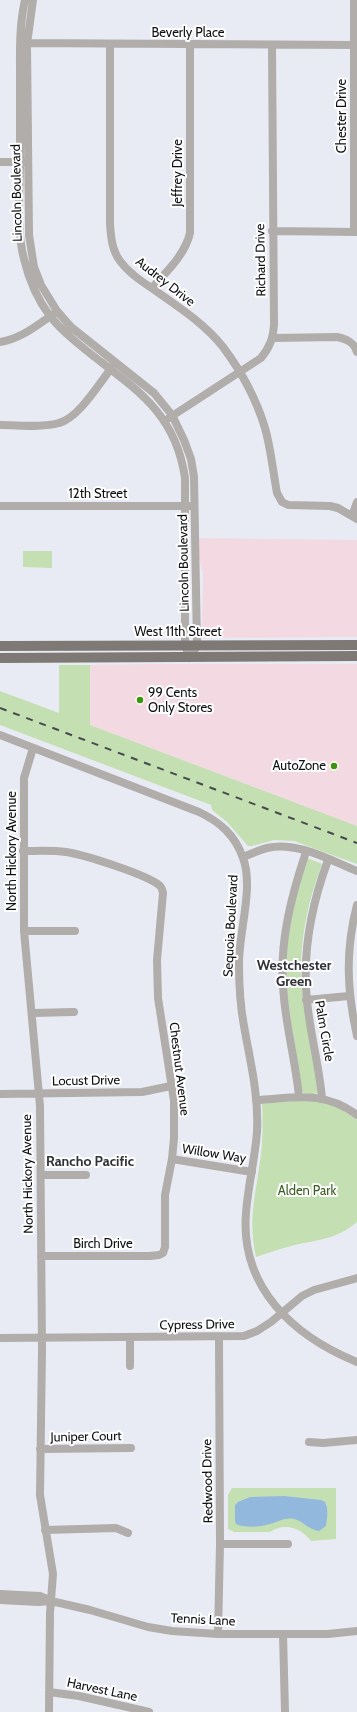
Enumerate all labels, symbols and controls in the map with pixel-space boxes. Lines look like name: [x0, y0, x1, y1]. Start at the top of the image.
street label: Beverly Place: [151, 25, 225, 41]
street label: Chester Drive: [334, 79, 350, 153]
street label: Jeffrey Drive: [170, 139, 186, 207]
street label: Lincoln Boulevard: [8, 144, 26, 242]
street label: Richard Drive: [253, 223, 269, 297]
street label: Audrey Drive: [132, 254, 198, 310]
street label: 12th Street: [69, 486, 127, 502]
street label: Lincoln Boulevard: [175, 514, 193, 612]
street label: West 11th Street: [134, 624, 222, 640]
place label: 99 Cents Only Stores: [148, 685, 213, 716]
marker: 99 Cents Only Stores: [135, 695, 145, 705]
place label: AutoZone: [272, 758, 326, 774]
marker: AutoZone: [329, 761, 339, 771]
street label: North Hickory Avenue: [4, 791, 20, 911]
street label: Sequoia Boulevard: [221, 874, 241, 978]
district label: Westchester Green: [257, 958, 331, 990]
street label: Palm Circle: [311, 999, 337, 1063]
street label: Chestnut Avenue: [166, 1021, 192, 1117]
street label: Locust Drive: [52, 1073, 120, 1089]
street label: North Hickory Avenue: [19, 1114, 37, 1234]
street label: Willow Way: [181, 1141, 247, 1167]
district label: Rancho Pacific: [46, 1154, 134, 1170]
park label: Alden Park: [278, 1183, 336, 1199]
street label: Birch Drive: [73, 1236, 133, 1252]
street label: Cypress Drive: [159, 1317, 235, 1333]
street label: Juniper Court: [50, 1429, 122, 1445]
street label: Redwood Drive: [199, 1439, 217, 1523]
street label: Tennis Lane: [170, 1611, 236, 1629]
street label: Harvest Lane: [65, 1675, 139, 1705]

